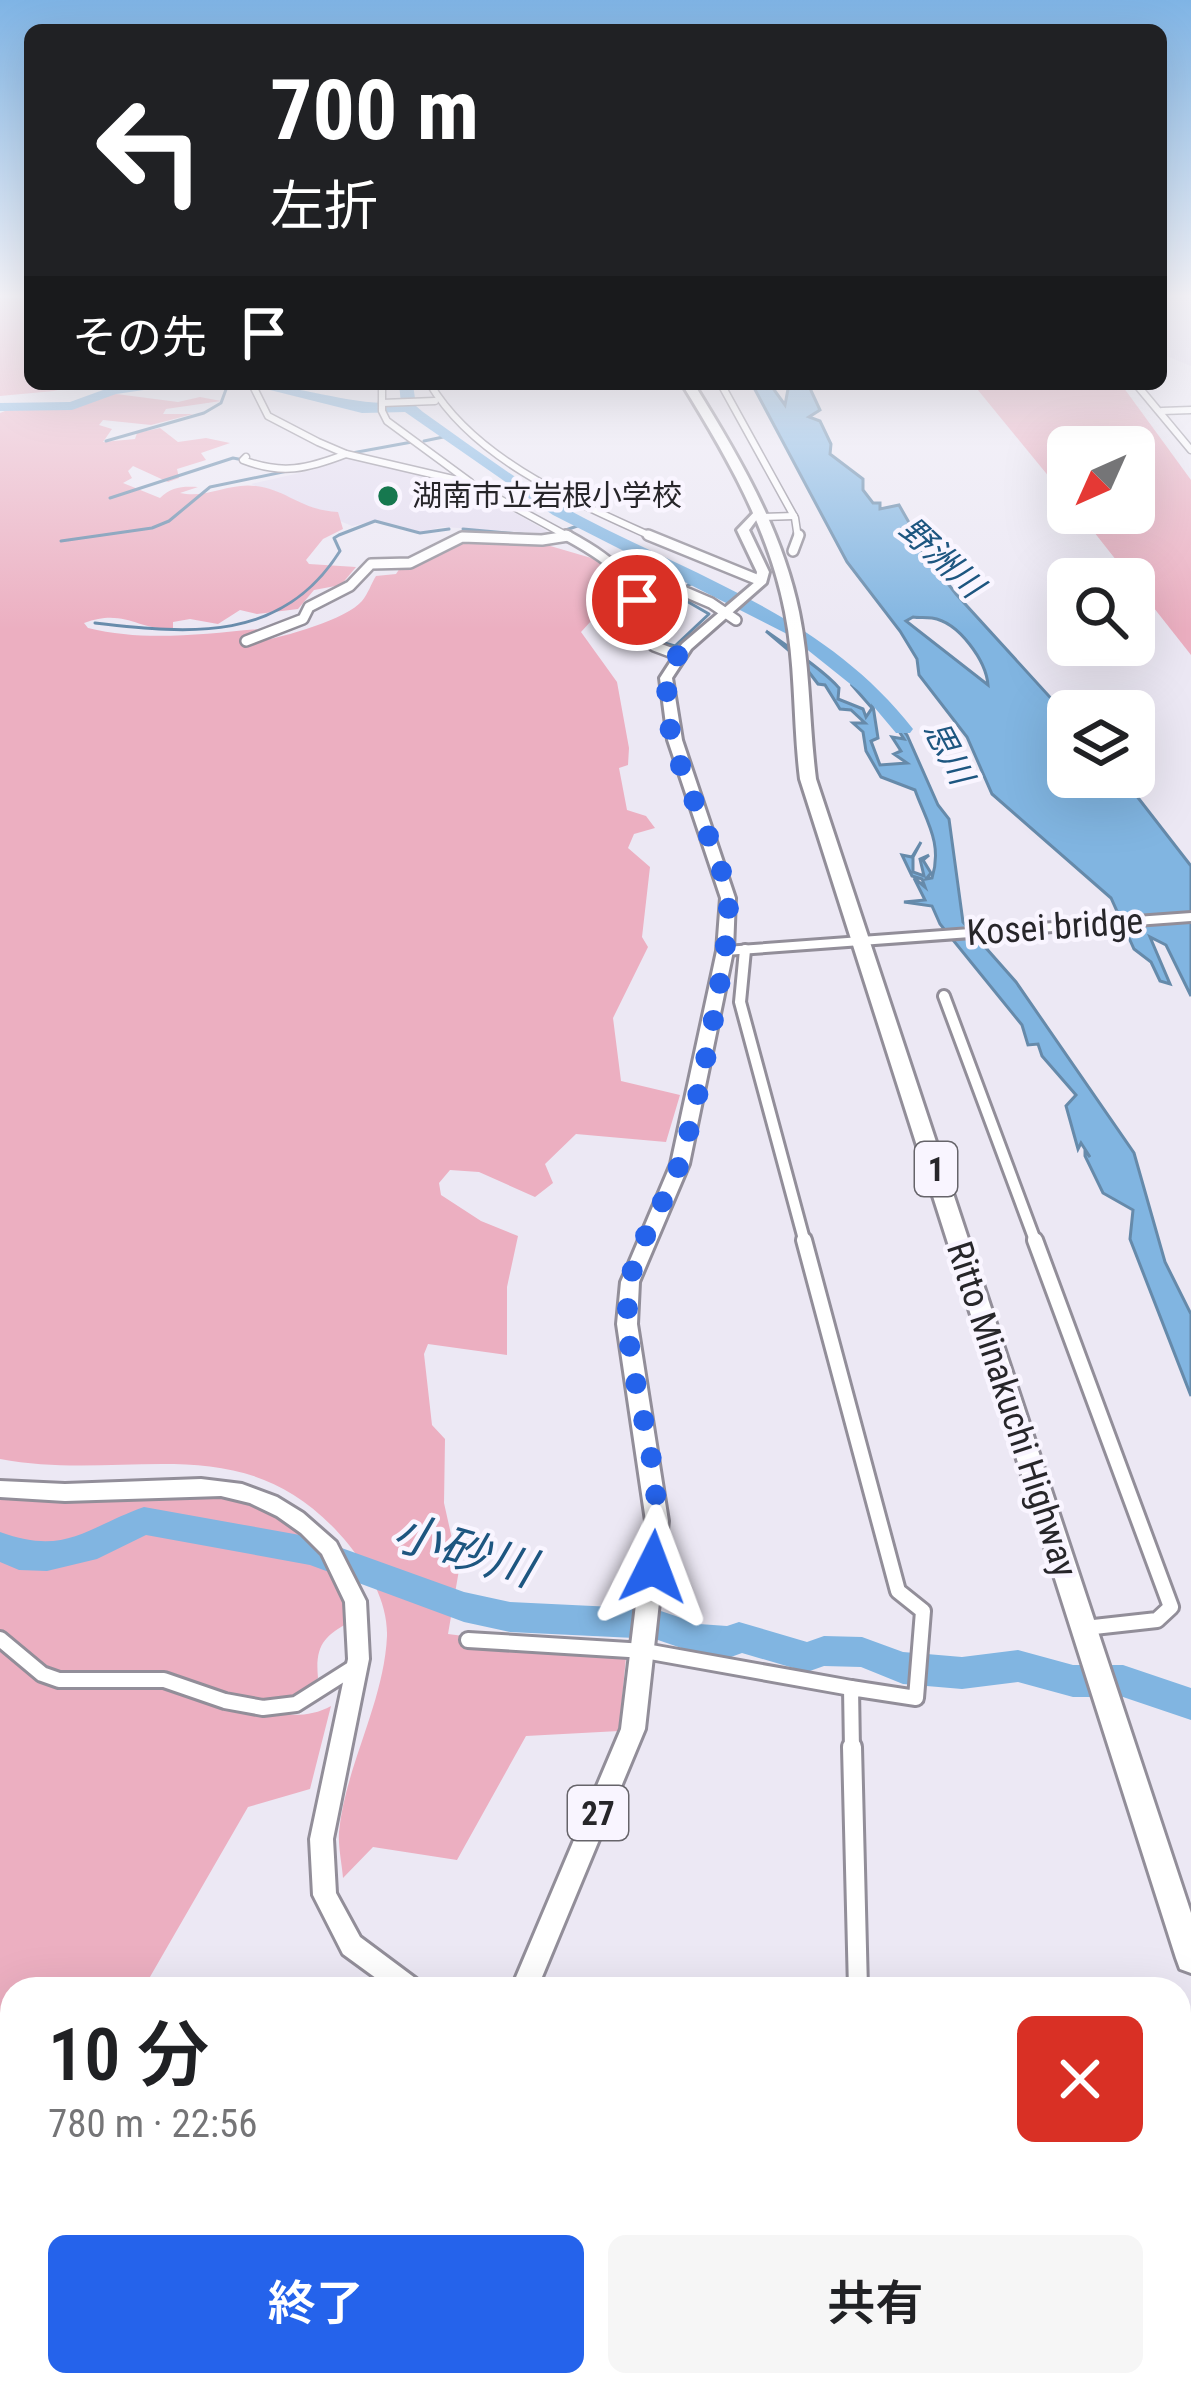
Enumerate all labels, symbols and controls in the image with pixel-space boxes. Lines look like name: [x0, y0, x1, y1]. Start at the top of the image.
text: 700 m: [270, 61, 479, 160]
icon: left: [72, 72, 228, 228]
text: 左折: [270, 175, 378, 238]
icon: arrive: [231, 300, 297, 366]
text: その先: [72, 311, 207, 364]
north arrow: [1047, 426, 1155, 534]
map controls: [1047, 426, 1155, 798]
place label: 湖南市立岩根小学校: [412, 478, 682, 513]
marker: 湖南市立岩根小学校: [375, 483, 401, 509]
water label: 野洲川: [892, 509, 993, 607]
pin: [586, 549, 688, 651]
button: search: [1047, 558, 1155, 666]
icon: arrive: [604, 567, 670, 633]
button: layers: [1047, 690, 1155, 798]
water label: 思川: [916, 714, 983, 793]
street label: Kosei bridge: [966, 900, 1145, 954]
road number: 1: [915, 1142, 957, 1196]
street label: Ritto Minakuchi Highway: [938, 1236, 1086, 1582]
water label: 小砂川: [387, 1503, 546, 1599]
position arrow: [590, 1504, 716, 1630]
road number: 27: [568, 1786, 628, 1840]
text: 10 分: [48, 2013, 209, 2098]
button: close: [1017, 2016, 1143, 2142]
text: 780 m · 22:56: [48, 2101, 258, 2147]
button: 終了: [48, 2235, 584, 2373]
button: 共有: [608, 2235, 1143, 2373]

